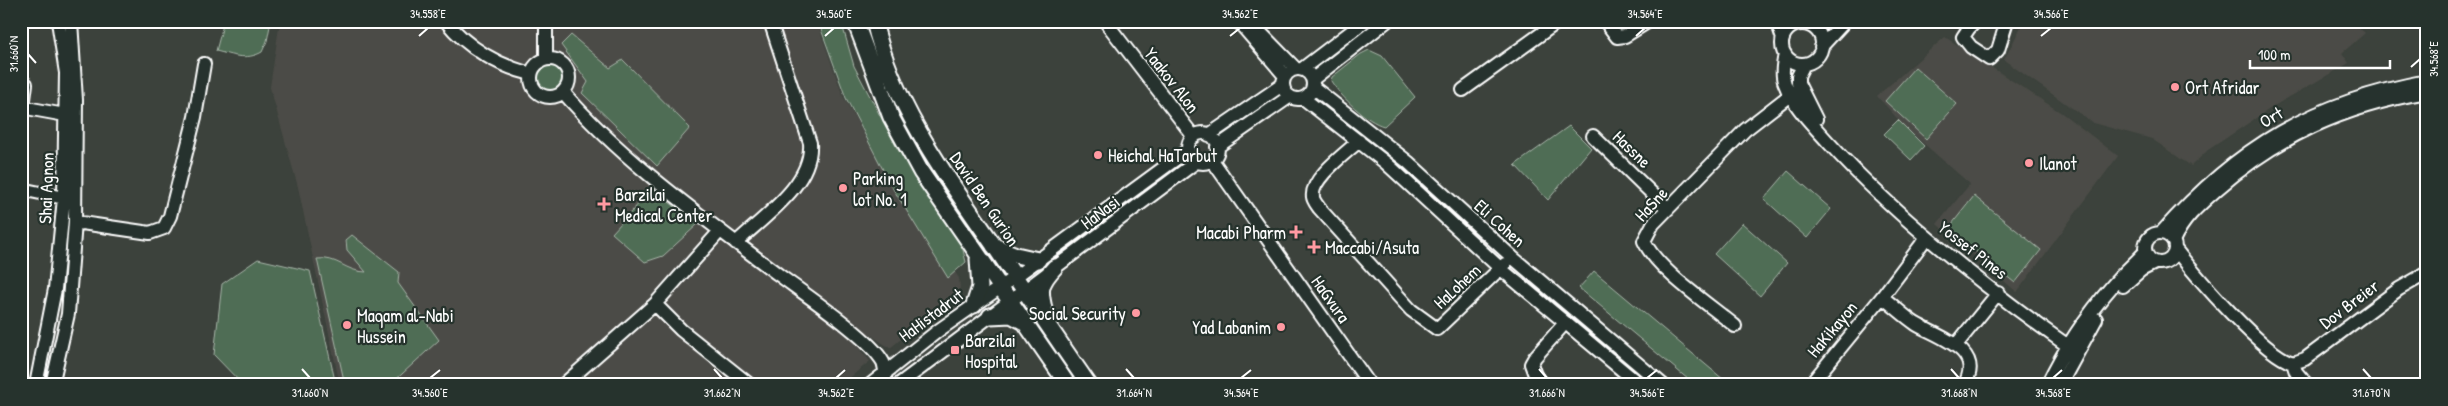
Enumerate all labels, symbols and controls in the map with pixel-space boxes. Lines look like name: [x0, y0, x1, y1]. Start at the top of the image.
text: 34.558°E: [410, 5, 447, 22]
text: 34.560°E: [816, 5, 853, 22]
text: 34.562°E: [1222, 5, 1259, 22]
text: 34.564°E: [1628, 5, 1663, 22]
text: 34.566°E: [2033, 5, 2069, 22]
text: 31.660°N: [5, 36, 22, 72]
scale bar: [2250, 38, 2390, 70]
text: 34.568°E: [2425, 41, 2442, 77]
street label: Yaakov Alon: [1138, 42, 1206, 118]
text: 100 m: [2258, 44, 2291, 65]
place label: Ort Afridar: [2185, 75, 2260, 100]
marker: Ort Afridar: [2169, 81, 2181, 93]
street label: Ort: [2255, 100, 2288, 134]
street label: Hassne: [1607, 125, 1657, 173]
place label: Heichal HaTarbut: [1108, 143, 1218, 168]
street label: David Ben Gurion: [944, 147, 1026, 251]
marker: Heichal HaTarbut: [1092, 149, 1104, 161]
place label: Ilanot: [2039, 151, 2077, 176]
street label: Shai Agnon: [32, 152, 60, 224]
marker: Ilanot: [2023, 157, 2035, 169]
place label: Parking lot No. 1: [853, 166, 907, 212]
street label: HaSne: [1629, 181, 1673, 227]
place label: Barzilai Medical Center: [615, 182, 712, 228]
marker: Parking lot No. 1: [837, 182, 849, 194]
street label: HaNasi: [1075, 189, 1125, 235]
street label: Eli Cohen: [1469, 193, 1531, 253]
marker: Barzilai Medical Center: [597, 197, 611, 211]
street label: Yossef Pines: [1933, 215, 2013, 285]
place label: Macabi Pharm: [1196, 220, 1286, 245]
marker: Macabi Pharm: [1290, 226, 1302, 238]
place label: Maccabi/Asuta: [1325, 235, 1419, 260]
marker: Maccabi/Asuta: [1307, 240, 1321, 254]
street label: HaLohem: [1428, 258, 1486, 314]
street label: HaGvura: [1306, 270, 1356, 328]
street label: Dov Breier: [2314, 273, 2384, 335]
street label: HaHistadrut: [893, 282, 969, 348]
street label: HaKikayon: [1801, 296, 1863, 362]
place label: Social Security: [1029, 301, 1126, 326]
place label: Maqam al-Nabi Hussein: [357, 303, 454, 349]
marker: Social Security: [1130, 307, 1142, 319]
place label: Yad Labanim: [1192, 315, 1271, 340]
marker: Maqam al-Nabi Hussein: [341, 319, 353, 331]
marker: Yad Labanim: [1275, 321, 1287, 333]
place label: Barzilai Hospital: [965, 328, 1018, 374]
marker: Barzilai Hospital: [949, 344, 961, 356]
text: 31.660°N: [292, 384, 328, 401]
text: 34.560°E: [412, 384, 449, 401]
text: 31.662°N: [704, 384, 740, 401]
text: 34.562°E: [818, 384, 855, 401]
text: 31.664°N: [1116, 384, 1152, 401]
text: 34.564°E: [1224, 384, 1259, 401]
text: 31.666°N: [1529, 384, 1565, 401]
text: 34.566°E: [1629, 384, 1665, 401]
text: 31.668°N: [1941, 384, 1977, 401]
text: 34.568°E: [2035, 384, 2071, 401]
text: 31.670°N: [2352, 384, 2390, 401]

